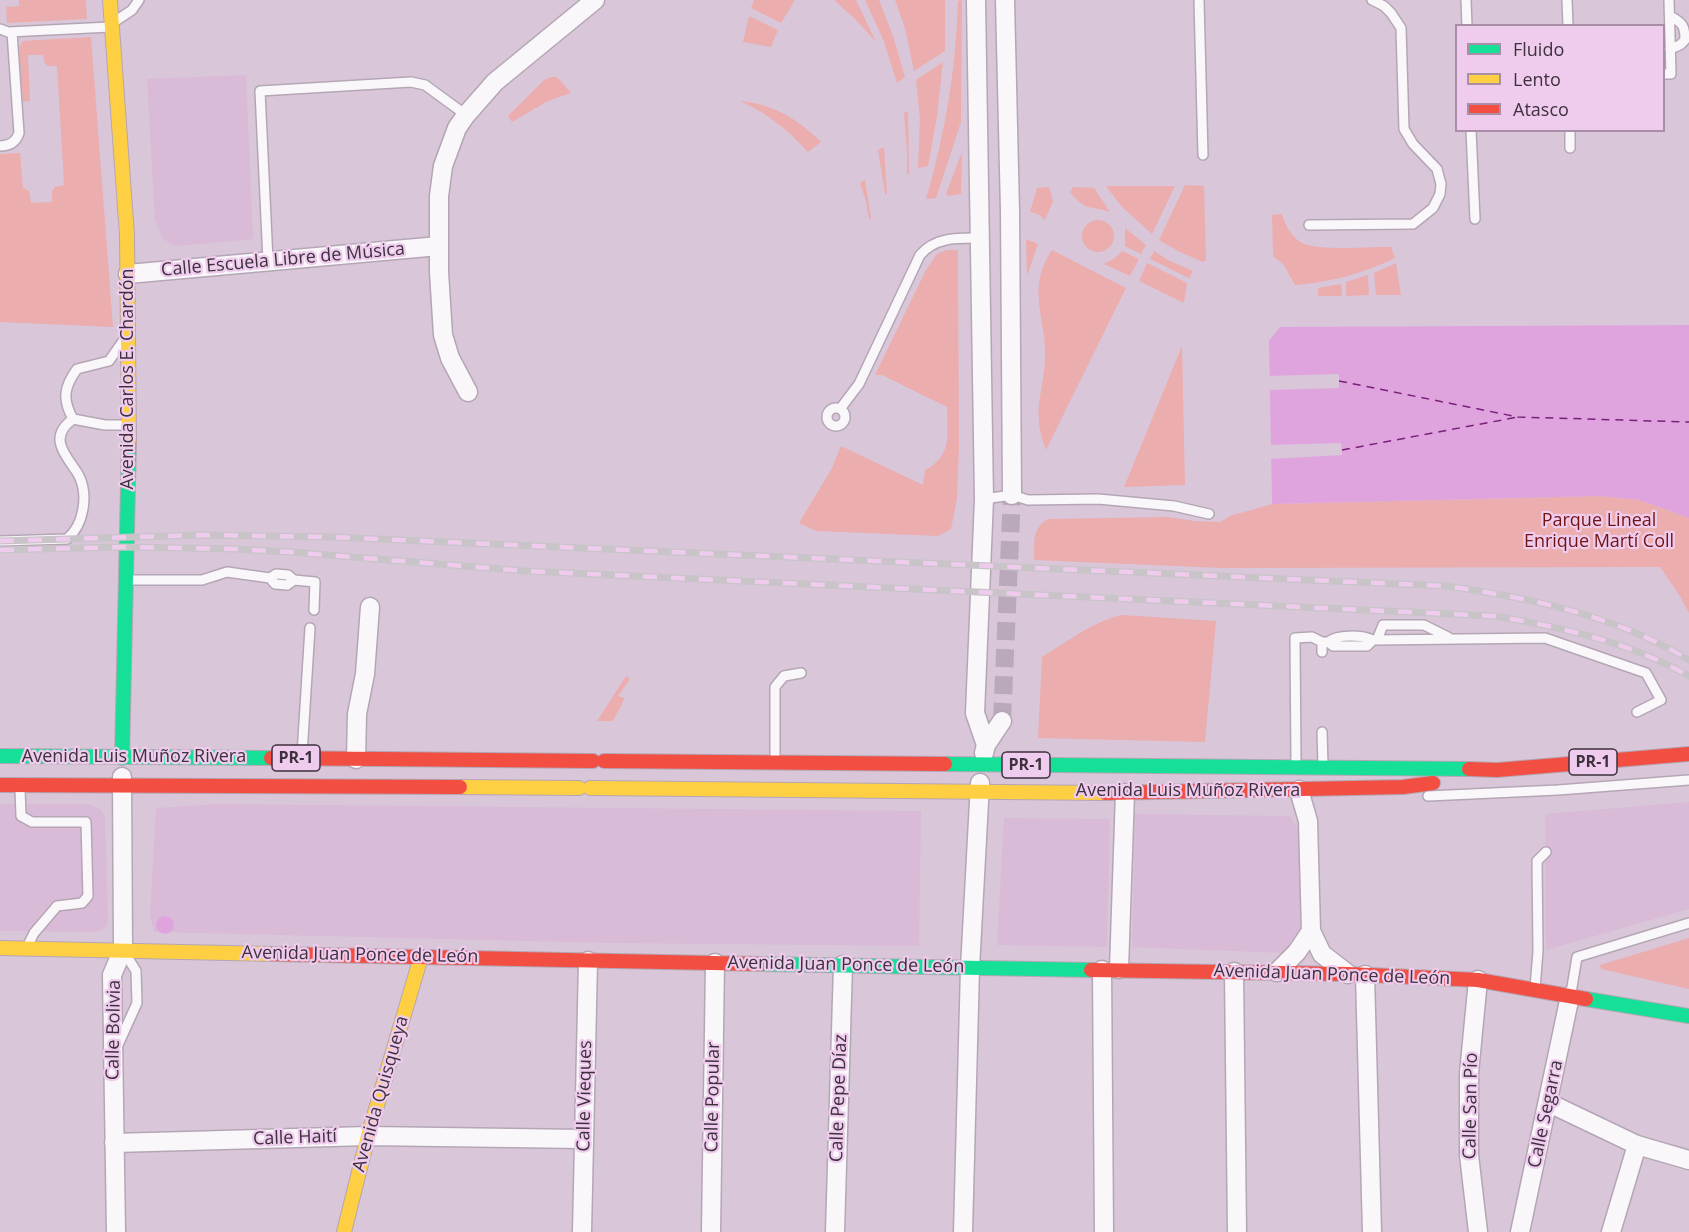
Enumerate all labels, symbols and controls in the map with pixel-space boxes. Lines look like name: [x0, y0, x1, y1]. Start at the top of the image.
legend: [1455, 24, 1665, 132]
text: Fluido: [1513, 37, 1564, 61]
text: Lento: [1513, 67, 1561, 91]
text: Atasco: [1513, 97, 1569, 121]
street label: Calle Escuela Libre de Música: [160, 239, 406, 281]
street label: Avenida Carlos E. Chardón: [117, 268, 139, 490]
park label: Parque Lineal Enrique Martí Coll: [1524, 510, 1674, 552]
road number: PR-1: [272, 745, 320, 771]
street label: Avenida Luis Muñoz Rivera: [22, 746, 246, 768]
road number: PR-1: [1569, 749, 1617, 775]
road number: PR-1: [1002, 752, 1050, 778]
street label: Avenida Luis Muñoz Rivera: [1076, 780, 1300, 802]
street label: Avenida Juan Ponce de León: [242, 942, 478, 968]
street label: Avenida Juan Ponce de León: [728, 952, 964, 978]
street label: Avenida Juan Ponce de León: [1213, 960, 1451, 990]
street label: Calle Bolivia: [102, 980, 126, 1080]
street label: Avenida Quisqueya: [348, 1014, 414, 1174]
street label: Calle Pepe Díaz: [826, 1034, 852, 1162]
street label: Calle Vieques: [573, 1040, 597, 1152]
street label: Calle Popular: [701, 1041, 725, 1153]
street label: Calle San Pío: [1459, 1052, 1483, 1160]
street label: Calle Segarra: [1524, 1058, 1568, 1170]
street label: Calle Haití: [253, 1126, 337, 1150]

